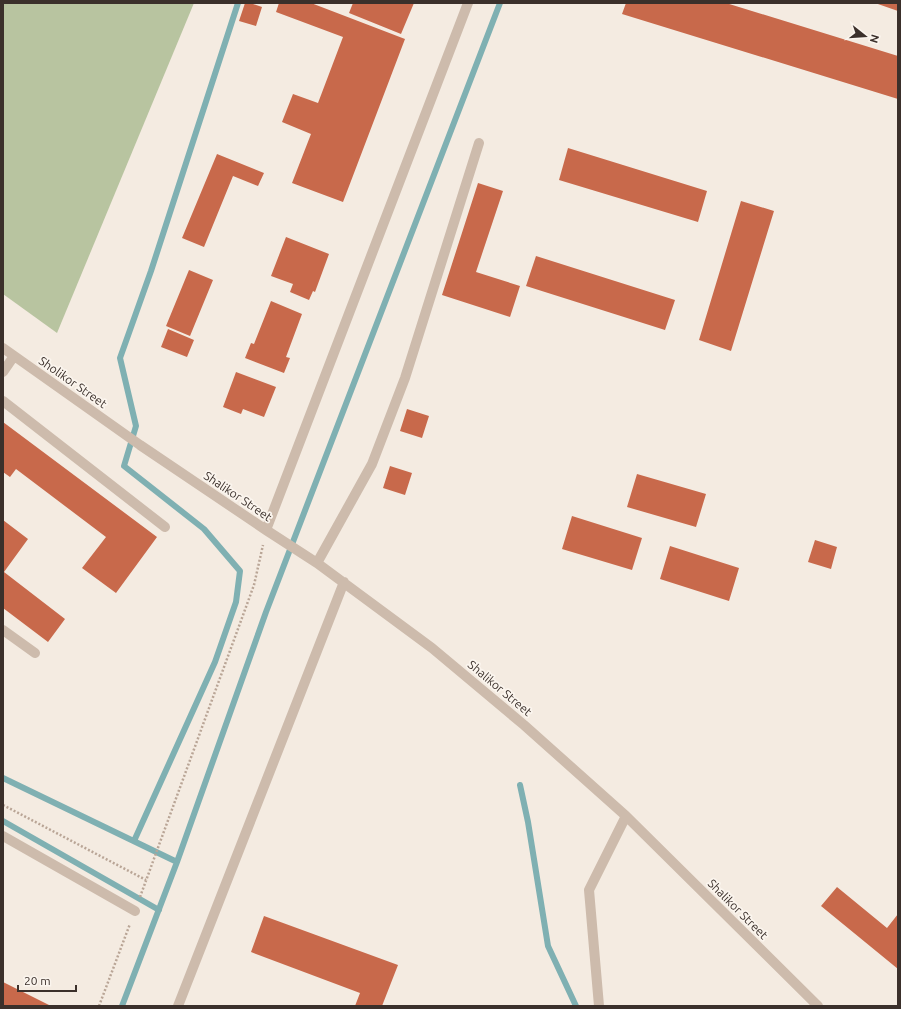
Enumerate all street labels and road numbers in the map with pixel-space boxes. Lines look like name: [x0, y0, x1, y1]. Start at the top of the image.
street label: Sholikor Street: [37, 354, 110, 410]
street label: Shаlikor Street: [202, 469, 275, 524]
street label: Shаlikor Street: [466, 658, 535, 719]
street label: Shаlikor Street: [705, 876, 771, 942]

